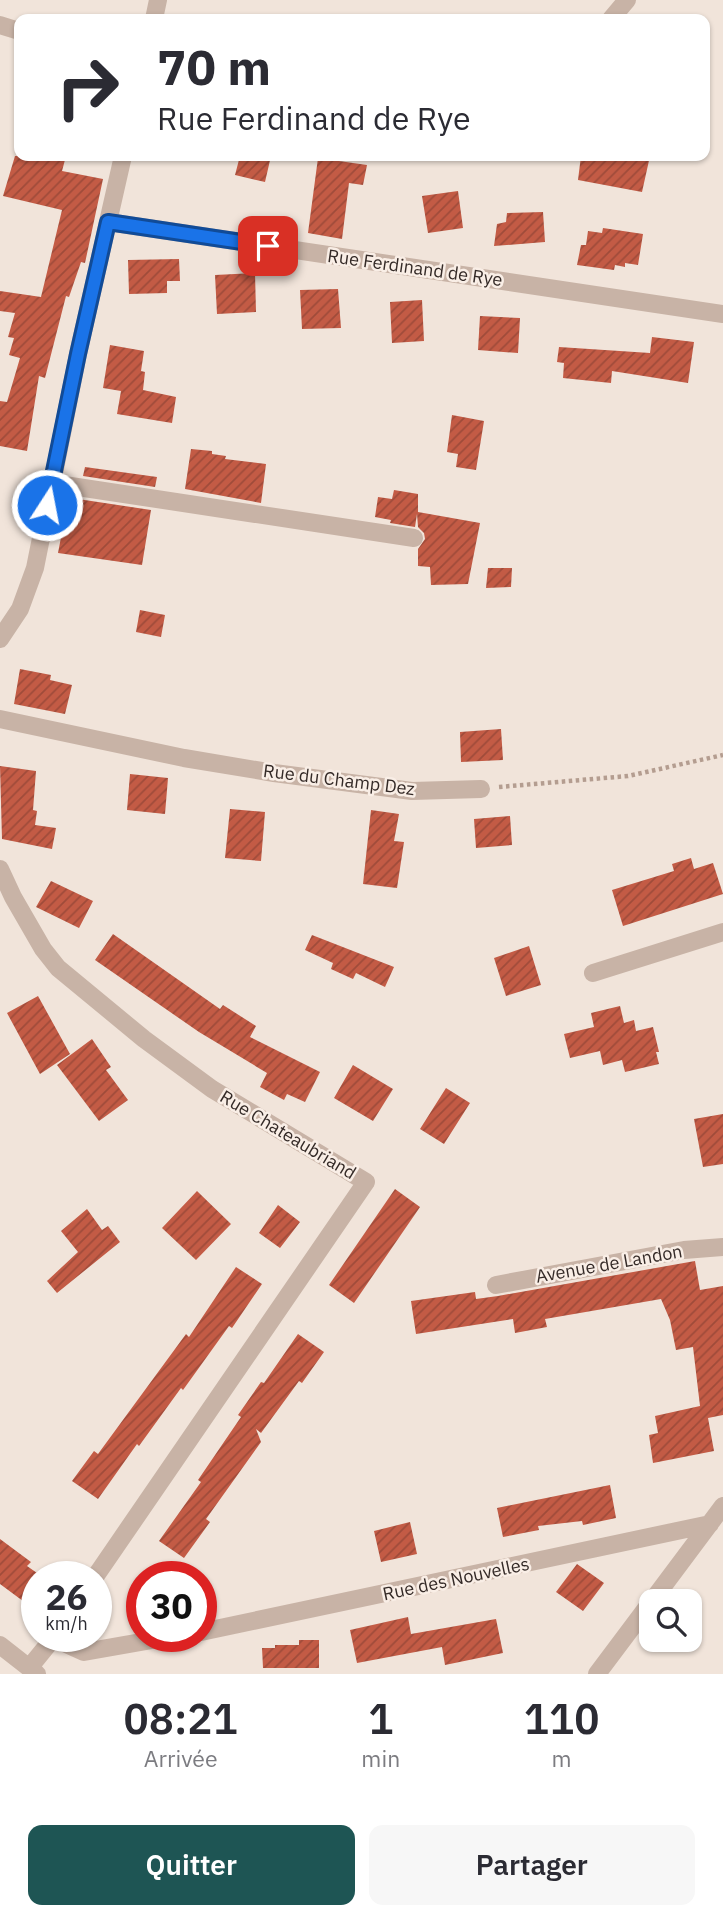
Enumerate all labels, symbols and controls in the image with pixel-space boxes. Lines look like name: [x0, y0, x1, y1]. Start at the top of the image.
text: 70 m: [157, 35, 271, 98]
icon: right: [42, 42, 133, 133]
text: Rue Ferdinand de Rye: [157, 97, 471, 139]
pin: [238, 216, 298, 276]
icon: arrive: [249, 227, 287, 265]
street label: Rue Ferdinand de Rye: [326, 244, 504, 291]
position arrow: [10, 468, 84, 542]
street label: Rue du Champ Dez: [262, 759, 416, 800]
street label: Rue Chateaubriand: [216, 1085, 360, 1184]
street label: Avenue de Landon: [534, 1239, 684, 1288]
street label: Rue des Nouvelles: [381, 1552, 531, 1605]
speed limit sign: 30: [126, 1561, 217, 1652]
text: 26: [45, 1574, 88, 1620]
map controls: [639, 1589, 702, 1652]
button: search: [639, 1589, 702, 1652]
text: km/h: [45, 1612, 88, 1635]
text: 08:21: [124, 1691, 238, 1746]
text: 1: [368, 1691, 393, 1746]
text: 110: [524, 1691, 599, 1746]
text: Arrivée: [144, 1743, 218, 1773]
text: min: [361, 1743, 400, 1773]
text: m: [552, 1743, 572, 1773]
button: Quitter: [28, 1825, 355, 1905]
button: Partager: [369, 1825, 695, 1905]

